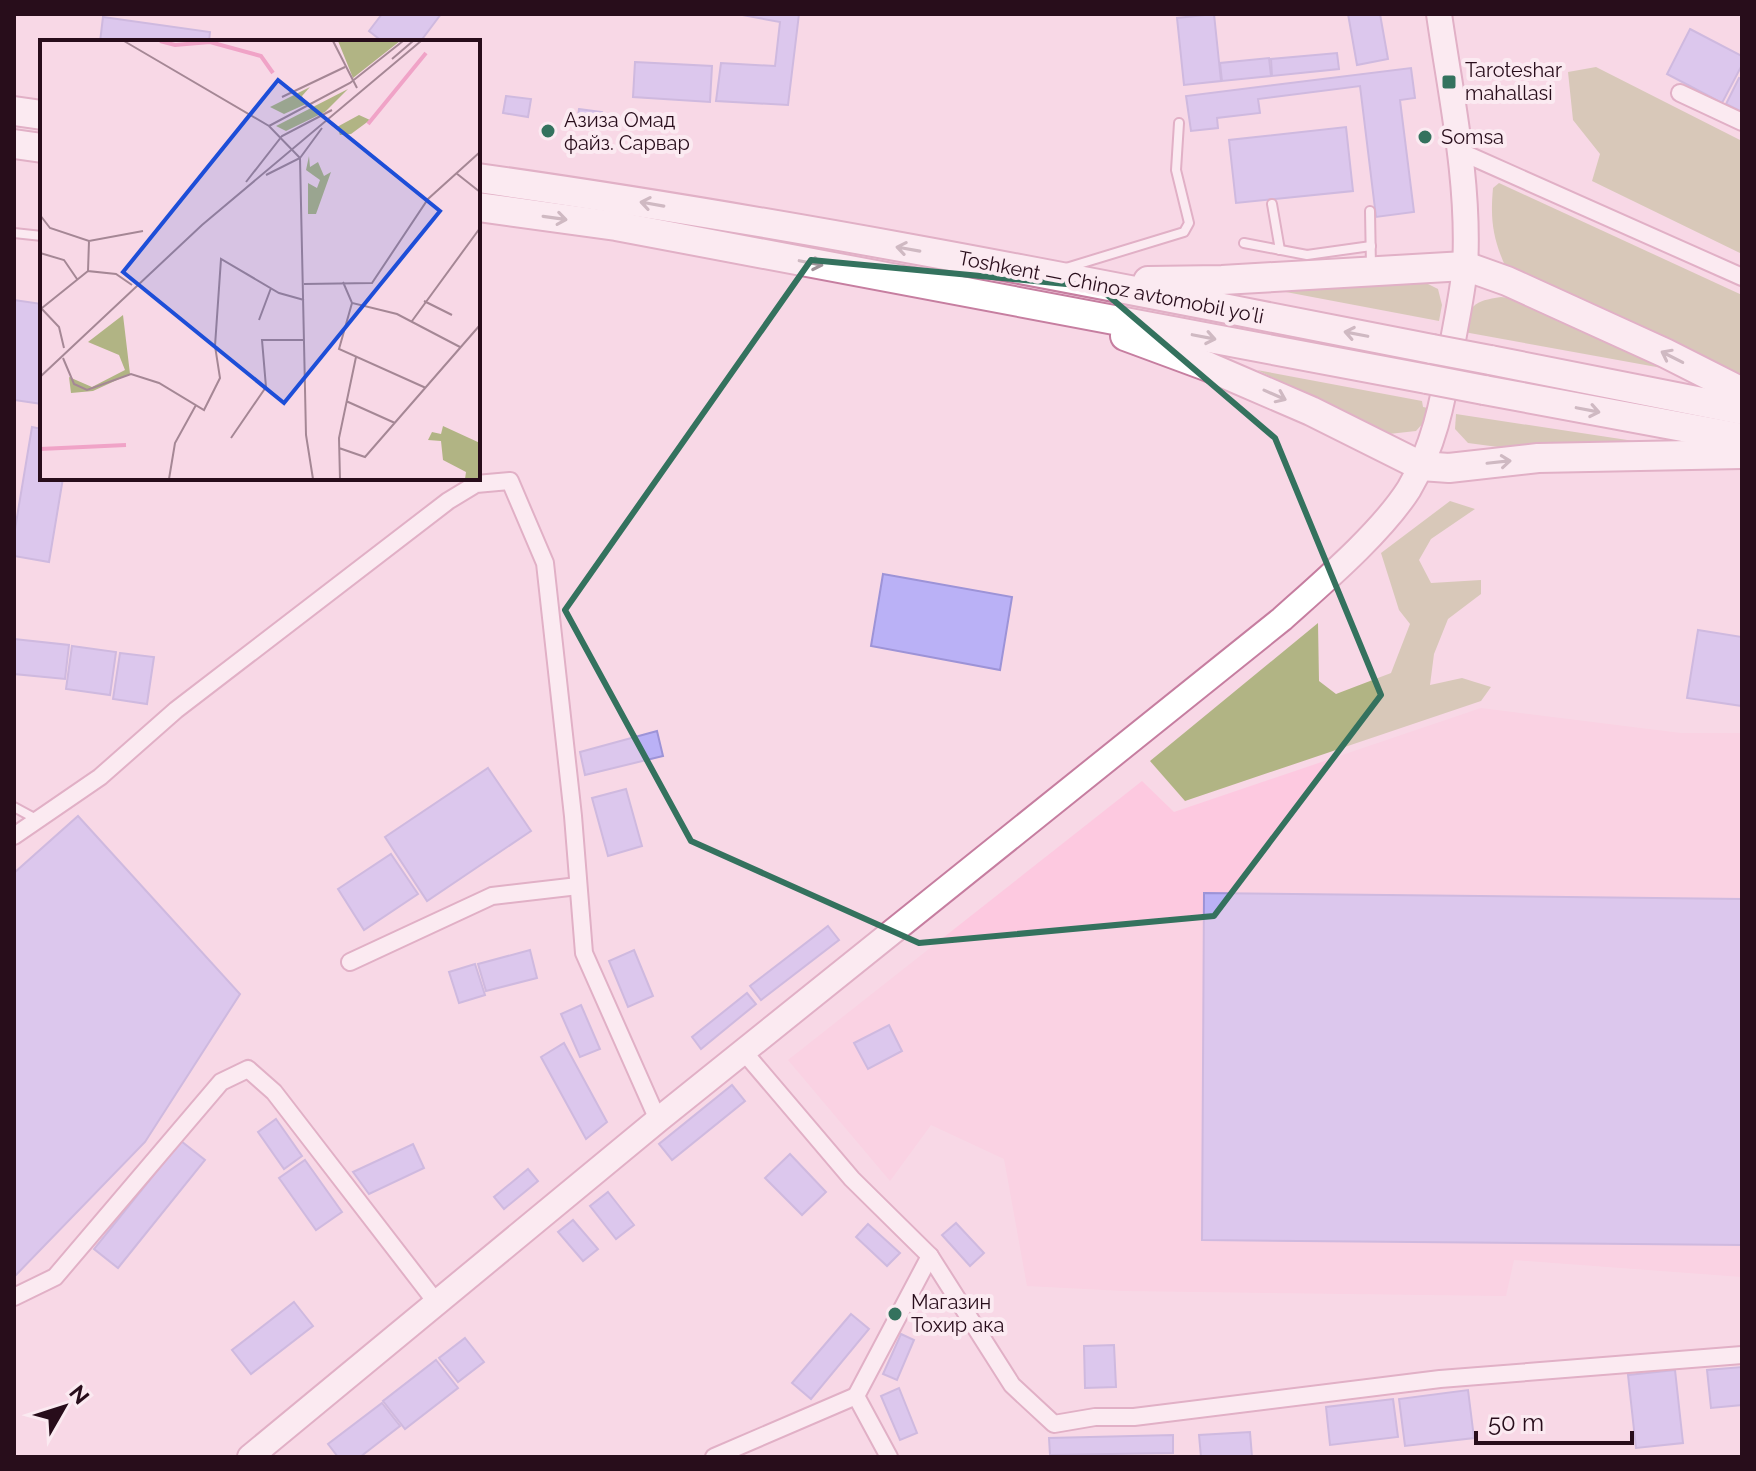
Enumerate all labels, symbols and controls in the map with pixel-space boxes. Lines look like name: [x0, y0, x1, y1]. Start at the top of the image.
inset map: [40, 40, 480, 480]
place label: Taroteshar mahallasi: [1465, 58, 1562, 105]
marker: Taroteshar mahallasi: [1440, 73, 1458, 91]
place label: Азиза Омад файз. Сарвар: [564, 108, 690, 155]
marker: Азиза Омад файз. Сарвар: [539, 122, 557, 140]
place label: Somsa: [1441, 125, 1504, 149]
marker: Somsa: [1416, 128, 1434, 146]
one-way arrow: [640, 195, 665, 210]
one-way arrow: [542, 211, 567, 226]
one-way arrow: [896, 240, 921, 255]
street label: Toshkent — Chinoz avtomobil yoʻli: [956, 246, 1266, 328]
one-way arrow: [798, 256, 823, 271]
one-way arrow: [1344, 325, 1369, 340]
one-way arrow: [1191, 331, 1217, 346]
one-way arrow: [1661, 349, 1685, 365]
one-way arrow: [1263, 388, 1287, 403]
one-way arrow: [1575, 403, 1601, 418]
one-way arrow: [1485, 455, 1512, 470]
place label: Магазин Тохир ака: [911, 1290, 1004, 1337]
marker: Магазин Тохир ака: [886, 1305, 904, 1323]
north arrow: [24, 1367, 104, 1447]
text: N: [64, 1380, 95, 1409]
scale bar: [1476, 1395, 1632, 1445]
text: 50 m: [1488, 1408, 1544, 1437]

